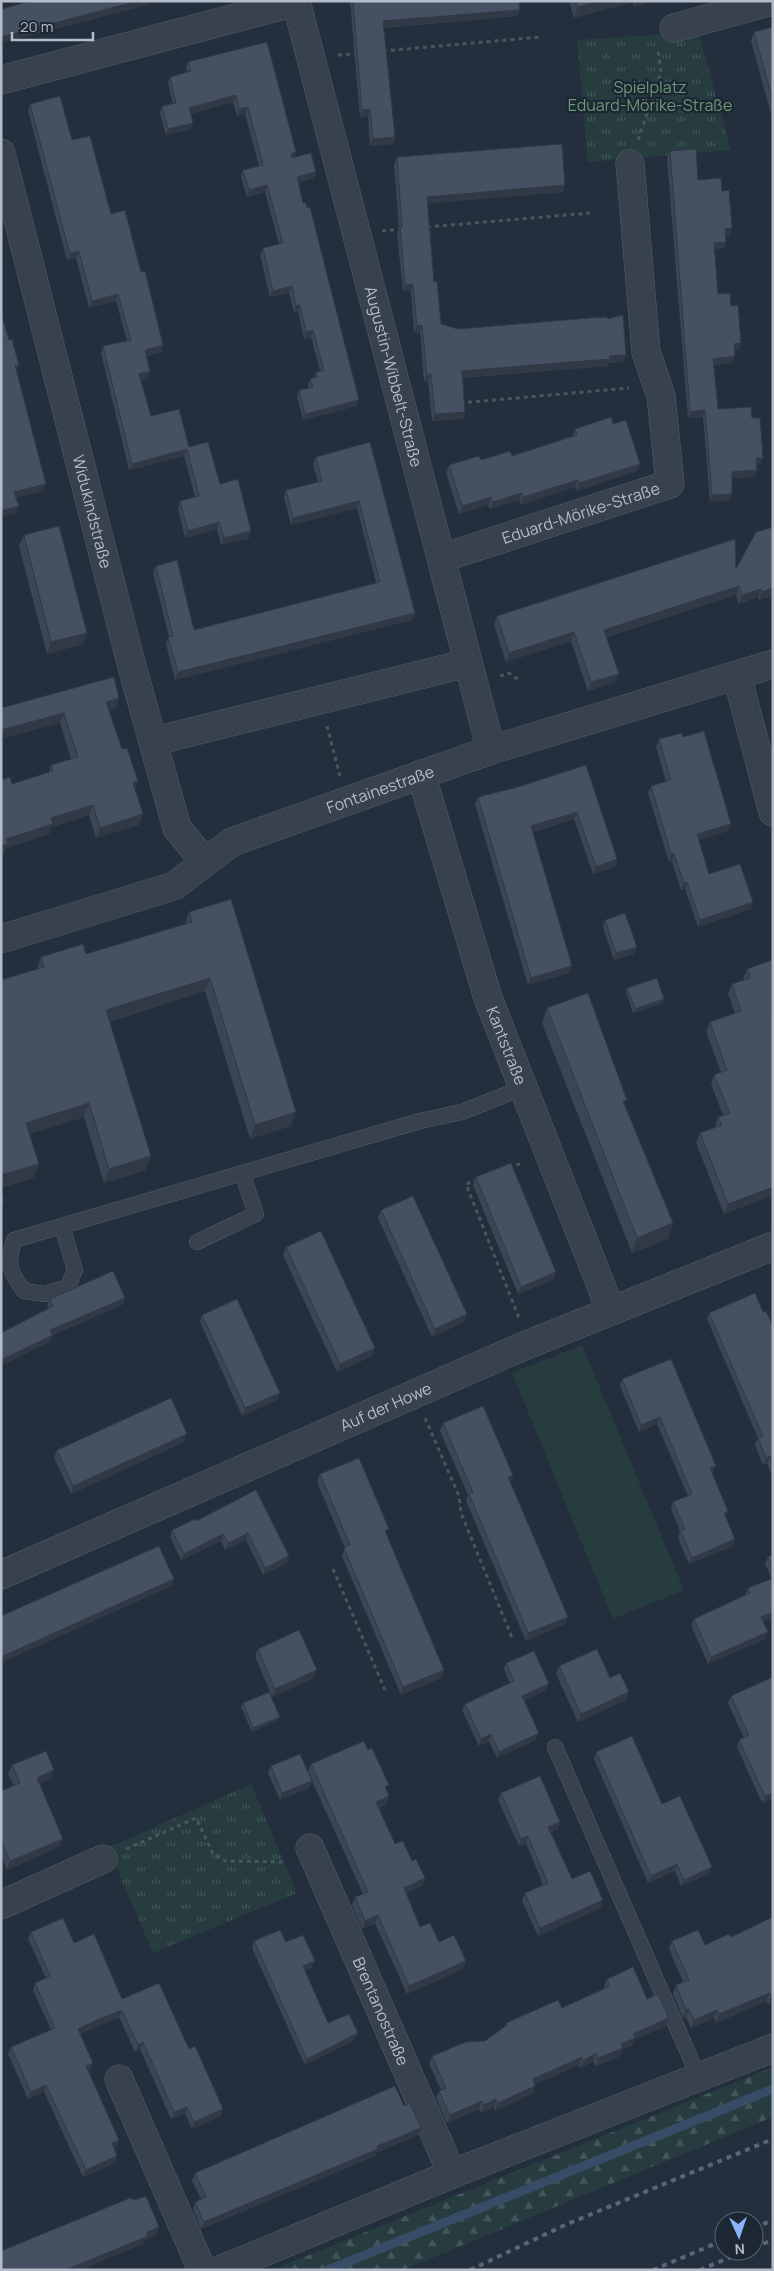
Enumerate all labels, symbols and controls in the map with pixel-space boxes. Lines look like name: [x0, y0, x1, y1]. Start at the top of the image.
scale bar: [12, 10, 94, 42]
text: 20 m: [20, 16, 53, 37]
park label: Spielplatz Eduard-Mörike-Straße: [568, 76, 732, 116]
street label: Augustin-Wibbelt-Straße: [360, 284, 428, 469]
street label: Widukindstraße: [67, 453, 117, 571]
street label: Eduard-Mörike-Straße: [499, 477, 663, 549]
street label: Fontainestraße: [323, 760, 437, 818]
street label: Kantstraße: [481, 1003, 532, 1088]
street label: Auf der Howe: [337, 1377, 435, 1436]
street label: Brentanostraße: [348, 1953, 414, 2069]
north arrow: [714, 2211, 764, 2261]
text: N: [734, 2240, 745, 2259]

